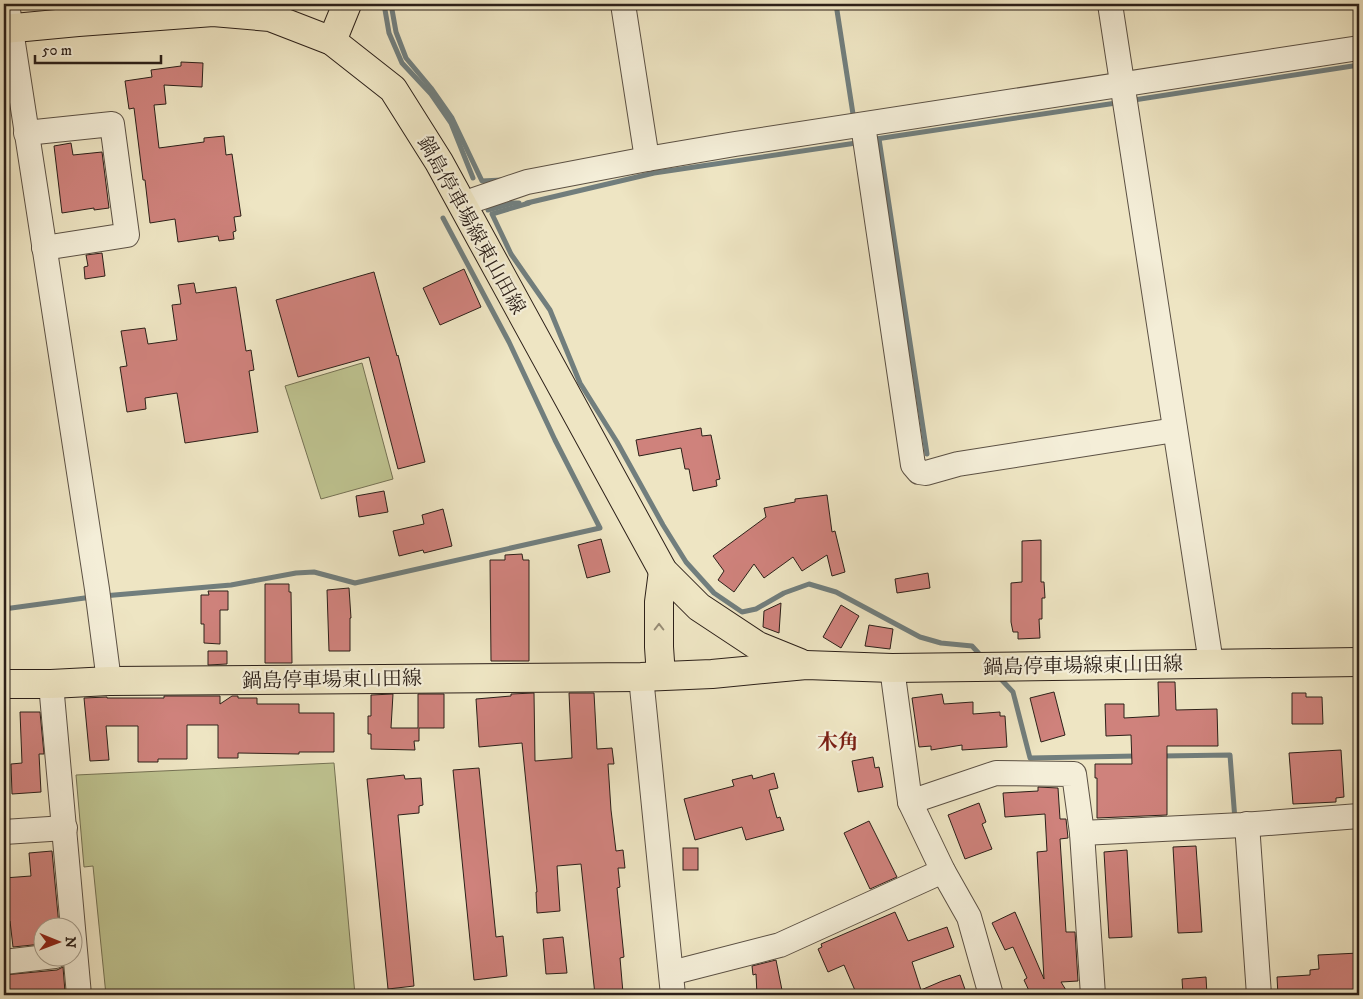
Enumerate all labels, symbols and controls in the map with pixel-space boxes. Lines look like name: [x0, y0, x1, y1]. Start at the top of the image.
scale bar: [35, 32, 161, 64]
text: 50 m: [42, 41, 72, 60]
street label: 鍋島停車場線東山田線: [411, 132, 530, 319]
one-way arrow: [654, 623, 664, 631]
street label: 鍋島停車場線東山田線: [983, 652, 1183, 681]
street label: 鍋島停車場東山田線: [242, 666, 422, 695]
district label: 木角: [817, 730, 859, 756]
north arrow: [32, 916, 82, 966]
text: N: [61, 936, 79, 949]

